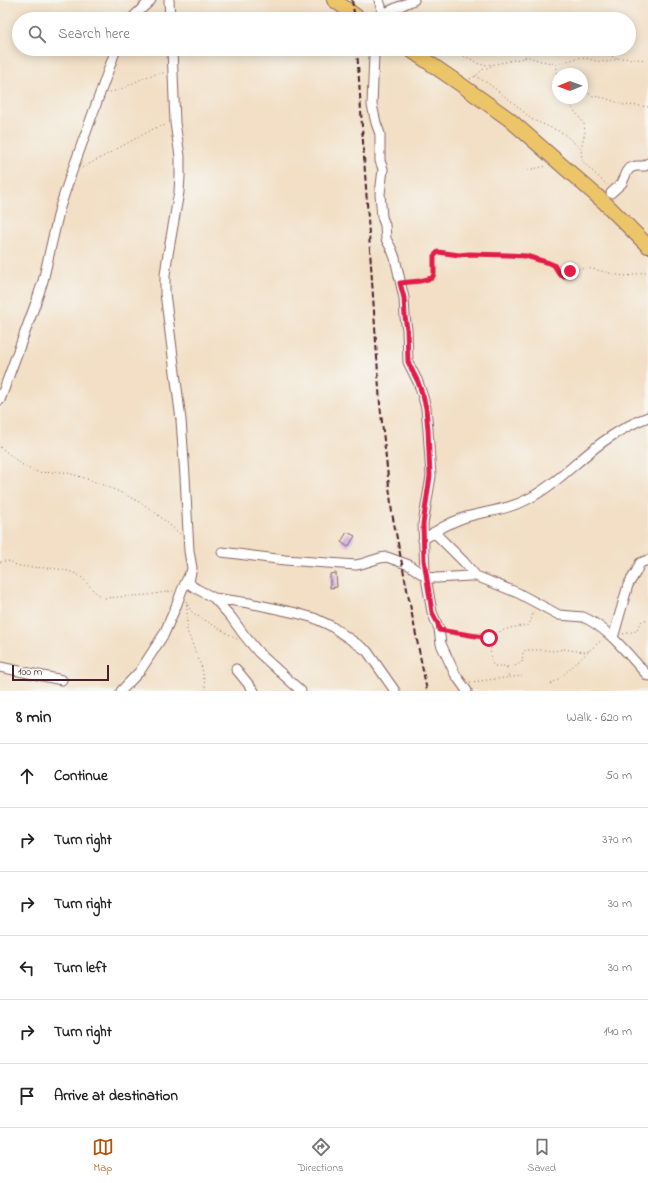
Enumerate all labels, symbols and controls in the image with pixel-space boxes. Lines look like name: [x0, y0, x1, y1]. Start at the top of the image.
search box: [12, 12, 636, 56]
icon: search: [26, 23, 48, 45]
text: Search here: [58, 23, 130, 45]
north arrow: [552, 68, 588, 104]
route end: [561, 262, 579, 280]
route start: [480, 629, 498, 647]
scale bar: [12, 663, 109, 682]
text: 100 m: [18, 664, 42, 680]
text: 8 min: [16, 705, 51, 730]
text: Walk · 620 m: [567, 708, 632, 727]
icon: ahead: [16, 765, 38, 787]
text: Continue: [54, 765, 108, 787]
text: 50 m: [606, 766, 632, 785]
icon: right: [16, 829, 38, 851]
text: Turn right: [54, 829, 112, 851]
text: 370 m: [602, 830, 632, 849]
icon: right: [16, 893, 38, 915]
text: Turn right: [54, 893, 112, 915]
text: 30 m: [608, 894, 632, 913]
icon: left: [16, 957, 38, 979]
text: Turn left: [54, 957, 107, 979]
text: 30 m: [608, 958, 632, 977]
icon: right: [16, 1021, 38, 1043]
text: Turn right: [54, 1021, 112, 1043]
text: 140 m: [604, 1022, 632, 1041]
icon: arrive: [16, 1085, 38, 1107]
text: Arrive at destination: [54, 1085, 178, 1107]
tab: Map: [92, 1136, 114, 1176]
tab: Directions: [298, 1136, 343, 1176]
tab: Saved: [527, 1136, 556, 1176]

